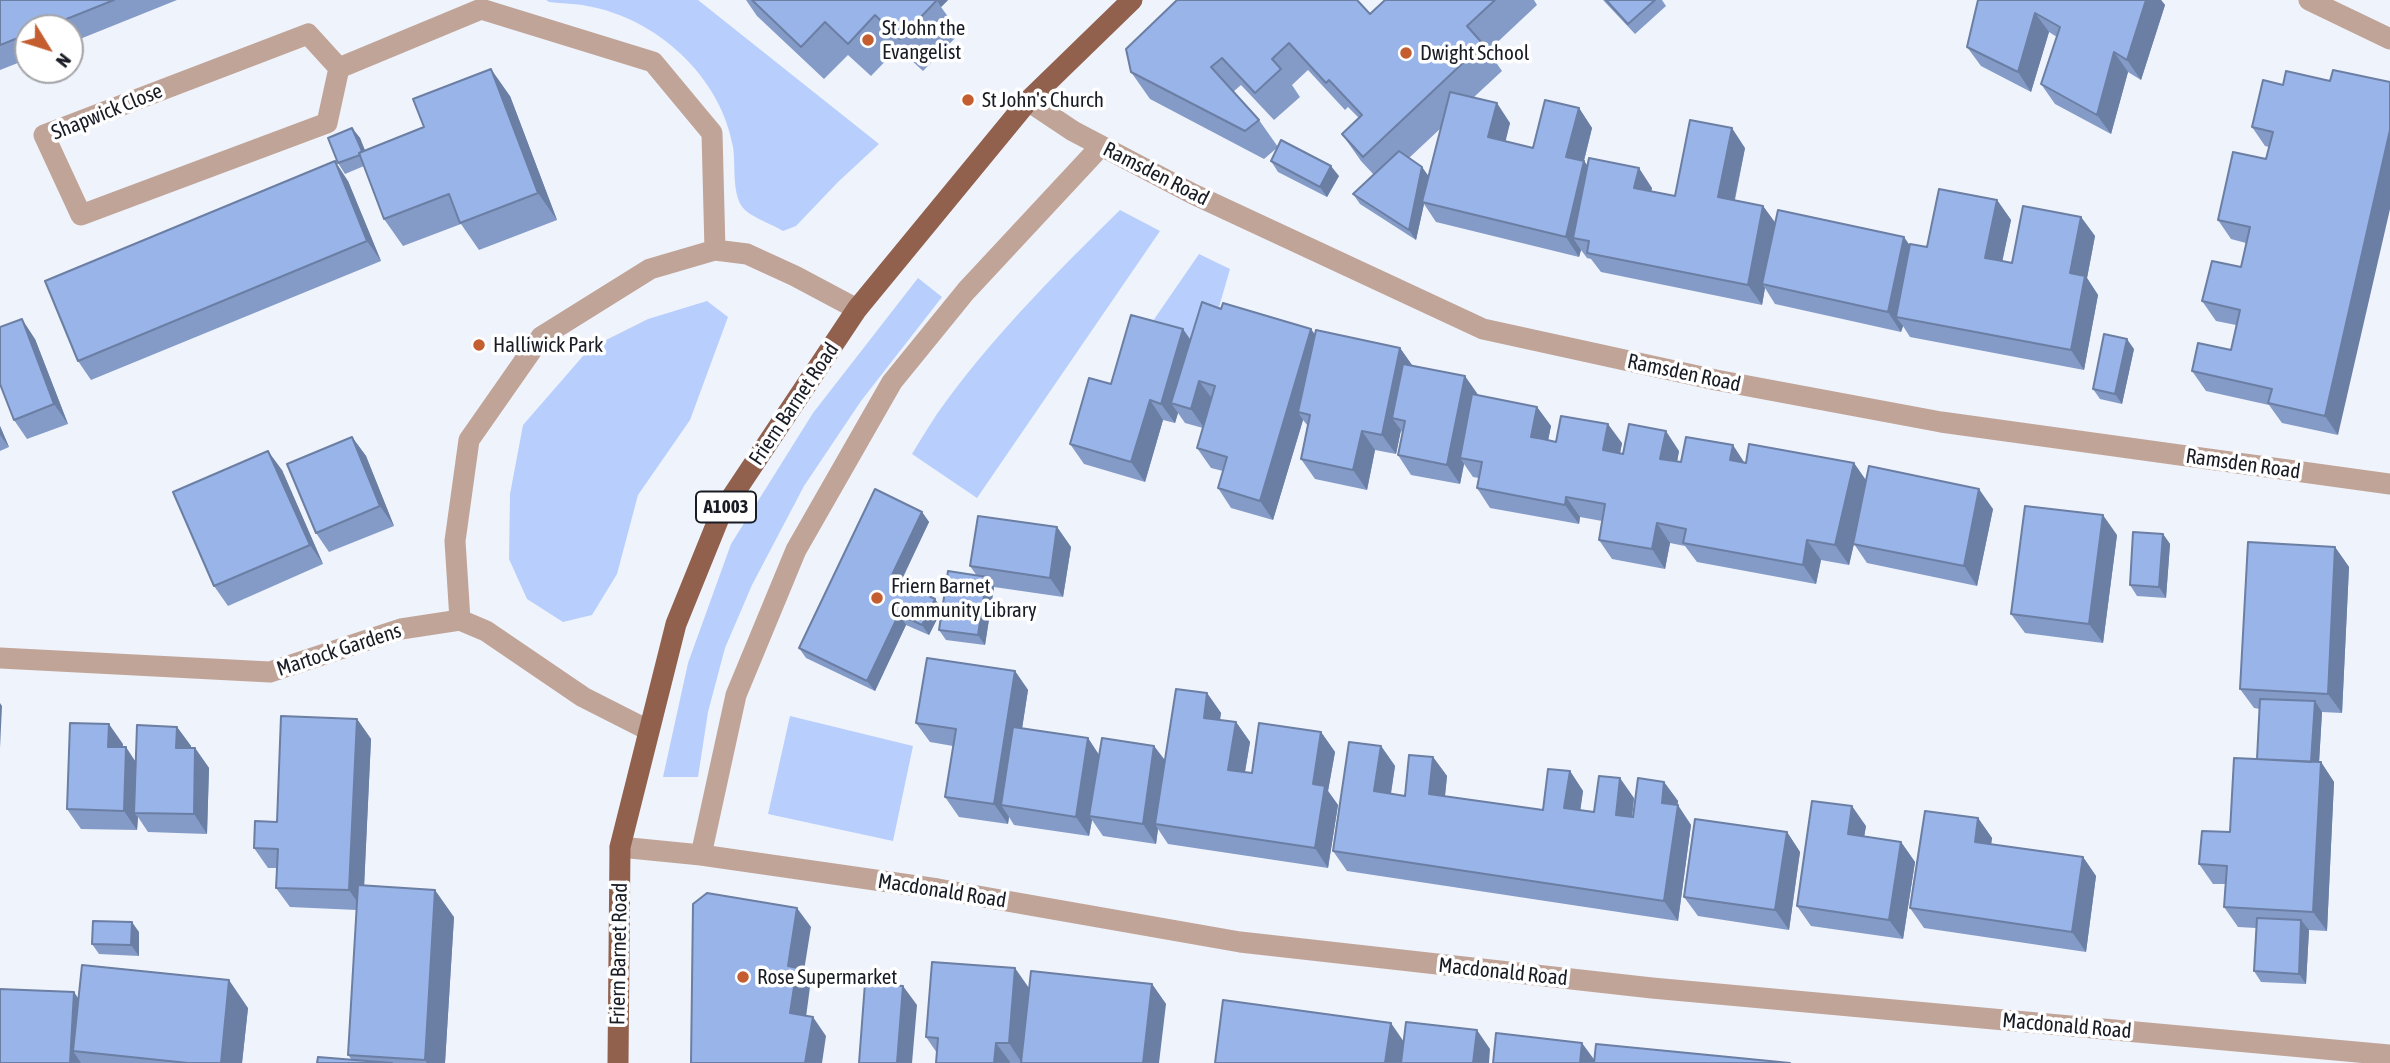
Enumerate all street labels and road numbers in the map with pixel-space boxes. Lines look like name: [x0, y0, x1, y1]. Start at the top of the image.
street label: Shapwick Close: [48, 78, 166, 146]
street label: Ramsden Road: [1099, 137, 1213, 211]
street label: Friern Barnet Road: [744, 338, 844, 470]
street label: Ramsden Road: [1625, 349, 1743, 397]
street label: Ramsden Road: [2184, 443, 2302, 485]
road number: A1003: [696, 492, 756, 522]
street label: Martock Gardens: [273, 618, 405, 682]
street label: Macdonald Road: [876, 868, 1008, 914]
street label: Friern Barnet Road: [605, 883, 633, 1025]
street label: Macdonald Road: [1437, 953, 1569, 991]
street label: Macdonald Road: [2001, 1008, 2133, 1044]

